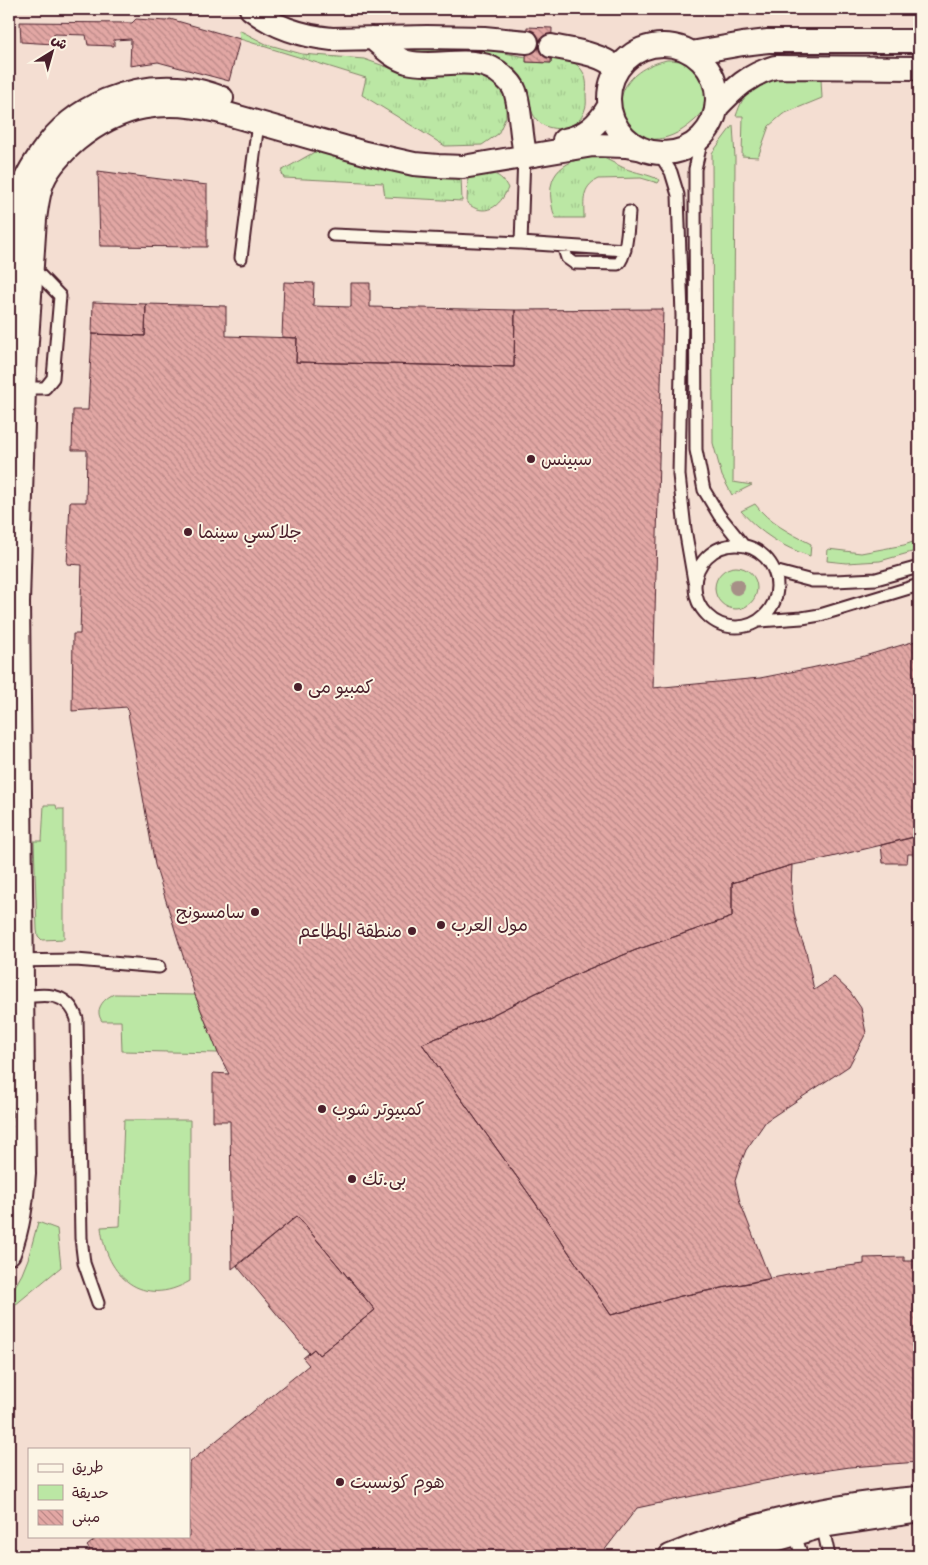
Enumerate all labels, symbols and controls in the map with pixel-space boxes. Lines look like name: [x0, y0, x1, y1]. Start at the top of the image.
text: ش: [46, 27, 73, 57]
north arrow: [28, 28, 78, 78]
place label: سبينس: [541, 443, 592, 475]
marker: سبينس: [525, 453, 537, 465]
place label: جلاكسي سينما: [198, 516, 302, 548]
marker: جلاكسي سينما: [182, 526, 194, 538]
place label: كمبيو مى: [308, 671, 374, 703]
marker: كمبيو مى: [292, 681, 304, 693]
place label: سامسونج: [176, 896, 245, 928]
marker: سامسونج: [249, 906, 261, 918]
place label: مول العرب: [451, 909, 528, 941]
place label: منطقة المطاعم: [298, 915, 402, 947]
marker: مول العرب: [435, 919, 447, 931]
marker: منطقة المطاعم: [406, 925, 418, 937]
place label: كمبيوتر شوب: [332, 1093, 425, 1125]
marker: كمبيوتر شوب: [316, 1103, 328, 1115]
place label: بى.تك: [362, 1163, 407, 1195]
marker: بى.تك: [346, 1173, 358, 1185]
legend: [28, 1448, 190, 1538]
text: طريق: [72, 1454, 104, 1480]
place label: هوم كونسبت: [350, 1466, 445, 1498]
marker: هوم كونسبت: [334, 1476, 346, 1488]
text: حديقة: [72, 1480, 109, 1506]
text: مبنى: [72, 1504, 100, 1530]

